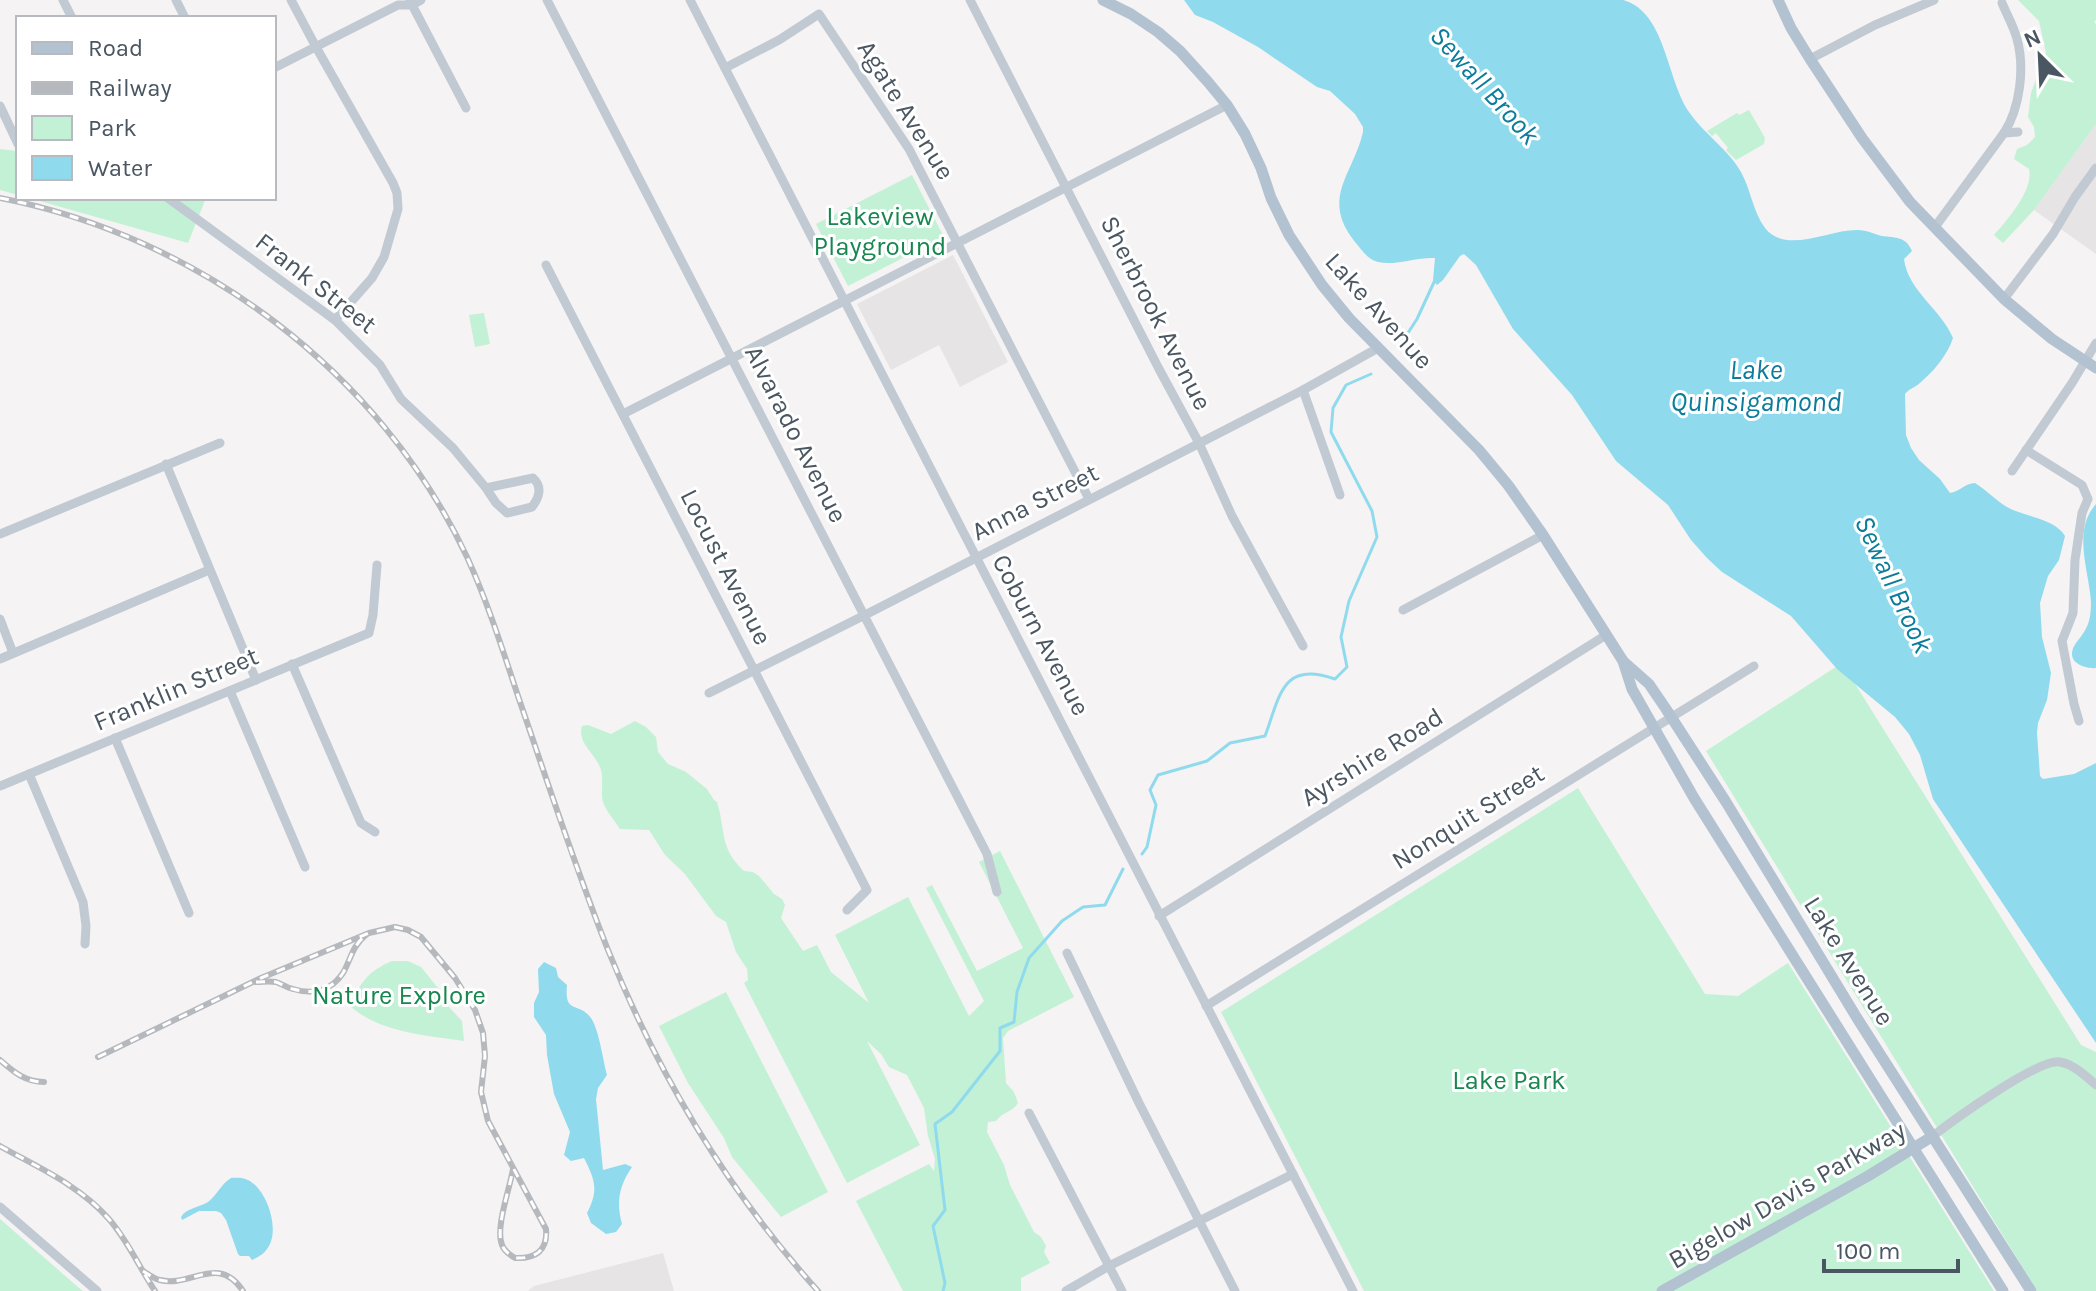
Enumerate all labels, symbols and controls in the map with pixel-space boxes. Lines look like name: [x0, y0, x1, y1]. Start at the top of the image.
legend: [16, 16, 276, 200]
north arrow: [2000, 16, 2080, 96]
water label: Sewall Brook: [1423, 19, 1547, 151]
text: N: [2020, 24, 2045, 54]
text: Road: [88, 34, 143, 62]
street label: Agate Avenue: [851, 34, 961, 186]
text: Railway: [88, 74, 172, 102]
text: Park: [88, 114, 137, 142]
text: Water: [88, 154, 152, 182]
park label: Lakeview Playground: [813, 201, 947, 262]
street label: Sherbrook Avenue: [1094, 211, 1218, 415]
street label: Frank Street: [249, 226, 383, 340]
street label: Lake Avenue: [1319, 246, 1439, 376]
street label: Alvarado Avenue: [738, 340, 854, 528]
water label: Lake Quinsigamond: [1670, 353, 1842, 418]
street label: Anna Street: [966, 457, 1104, 547]
street label: Locust Avenue: [673, 484, 779, 650]
water label: Sewall Brook: [1848, 510, 1940, 659]
street label: Coburn Avenue: [985, 549, 1097, 721]
street label: Franklin Street: [89, 640, 263, 738]
street label: Ayrshire Road: [1295, 701, 1449, 813]
street label: Nonquit Street: [1386, 758, 1550, 876]
street label: Lake Avenue: [1797, 891, 1901, 1031]
park label: Nature Explore: [312, 980, 486, 1011]
park label: Lake Park: [1452, 1065, 1566, 1096]
street label: Bigelow Davis Parkway: [1663, 1114, 1911, 1276]
scale bar: [1824, 1223, 1958, 1273]
text: 100 m: [1836, 1237, 1901, 1265]

